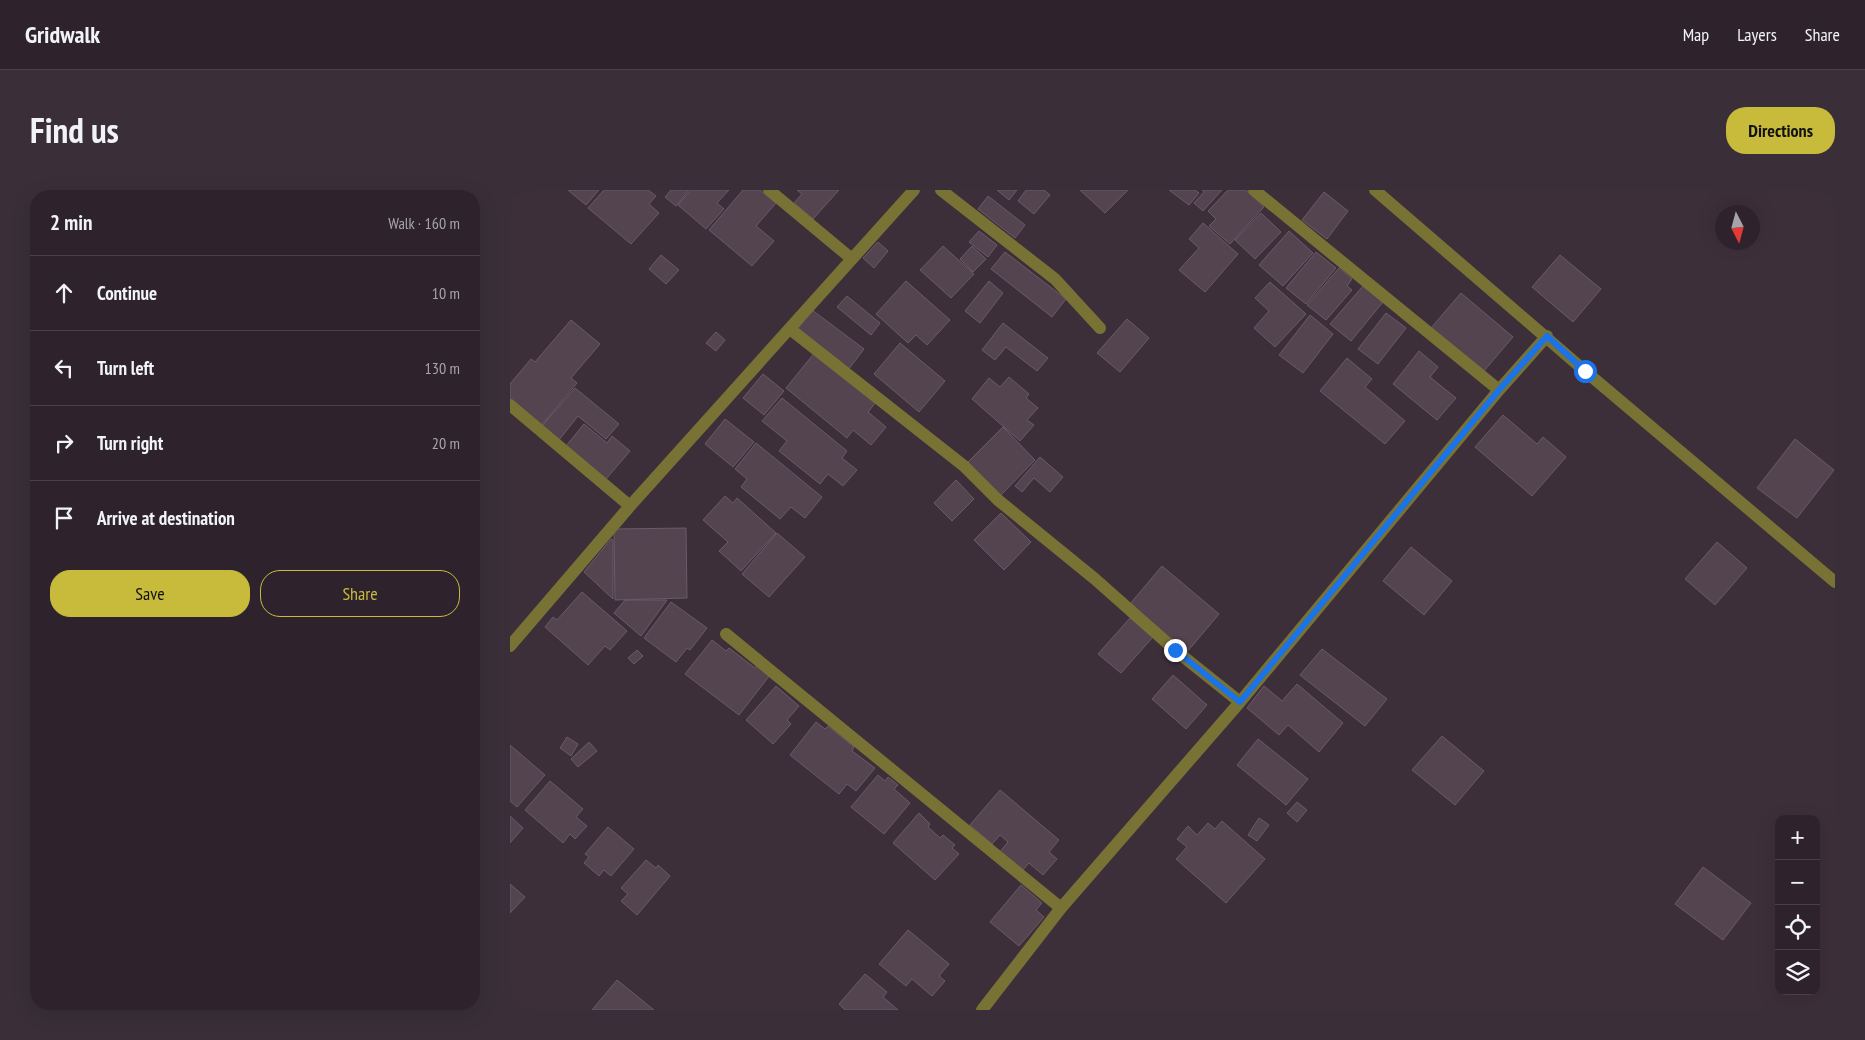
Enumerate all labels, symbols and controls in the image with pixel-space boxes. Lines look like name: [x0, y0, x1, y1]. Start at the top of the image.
text: Gridwalk: [25, 19, 100, 50]
text: Map: [1683, 23, 1709, 46]
text: Layers: [1737, 23, 1777, 46]
text: Share: [1805, 23, 1840, 46]
text: Find us: [30, 107, 119, 153]
button: Directions: [1726, 107, 1835, 154]
north arrow: [1715, 205, 1760, 250]
text: 2 min: [50, 209, 92, 236]
text: Walk · 160 m: [388, 213, 460, 233]
icon: ahead: [50, 279, 78, 307]
text: Continue: [97, 281, 157, 305]
text: 10 m: [432, 283, 460, 303]
icon: left: [50, 354, 78, 382]
text: Turn left: [97, 356, 154, 380]
text: 130 m: [425, 358, 460, 378]
route start: [1574, 360, 1597, 383]
icon: right: [50, 429, 78, 457]
text: Turn right: [97, 431, 163, 455]
text: 20 m: [432, 433, 460, 453]
icon: arrive: [50, 504, 78, 532]
text: Arrive at destination: [97, 506, 235, 530]
button: Save: [50, 570, 250, 617]
button: Share: [260, 570, 460, 617]
route end: [1164, 639, 1187, 662]
map controls: [1775, 815, 1820, 995]
button: +: [1775, 815, 1820, 860]
button: −: [1775, 860, 1820, 905]
button: locate: [1775, 905, 1820, 950]
button: layers: [1775, 950, 1820, 995]

